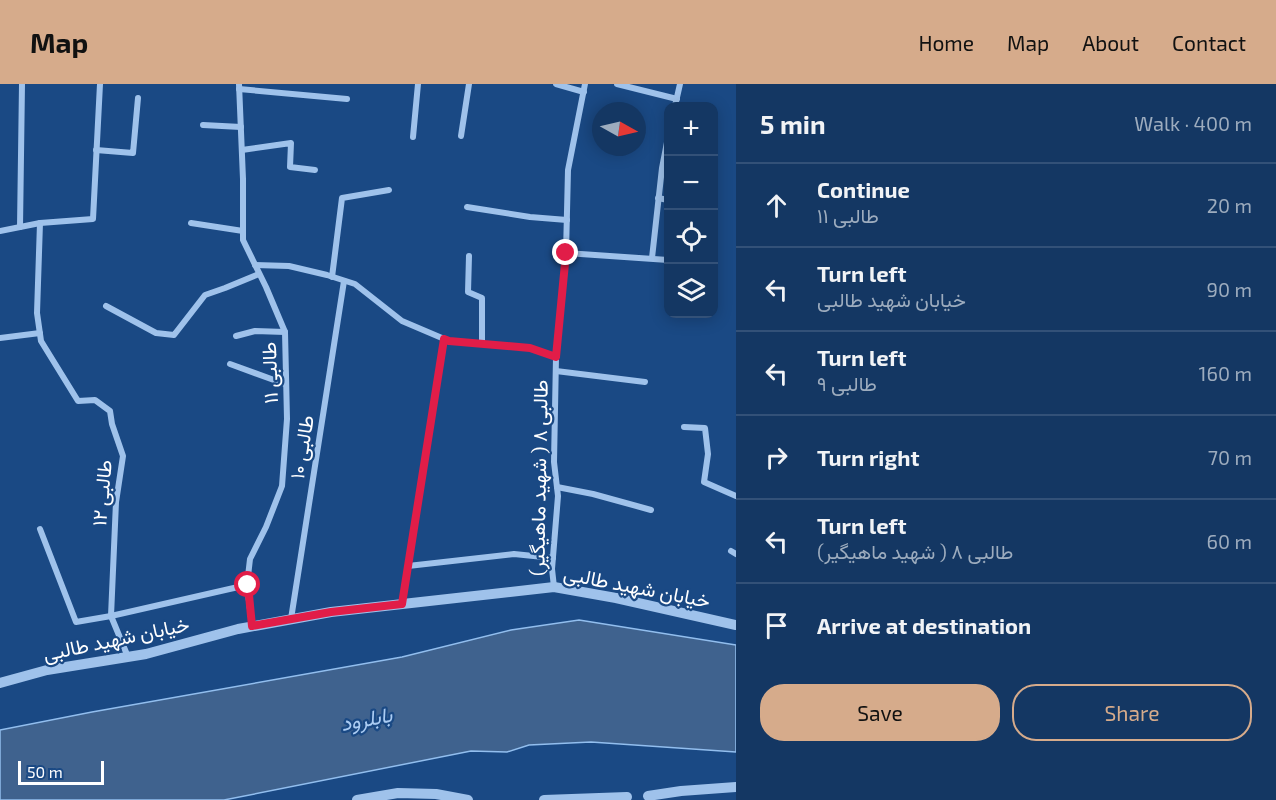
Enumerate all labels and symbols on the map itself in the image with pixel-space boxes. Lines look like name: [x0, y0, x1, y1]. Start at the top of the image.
north arrow: [592, 102, 646, 156]
route end: [552, 239, 578, 265]
street label: طالبی ۱۱: [256, 342, 283, 404]
street label: طالبی ۸ ( شهید ماهیگیر): [524, 380, 554, 576]
street label: طالبی ۱۰: [284, 413, 319, 481]
street label: طالبی ۱۲: [86, 459, 117, 527]
street label: خیابان شهید طالبی: [561, 560, 712, 614]
route start: [234, 571, 260, 597]
street label: خیابان شهید طالبی: [41, 611, 192, 667]
water label: بابلرود: [338, 701, 395, 737]
scale bar: [18, 758, 104, 786]

